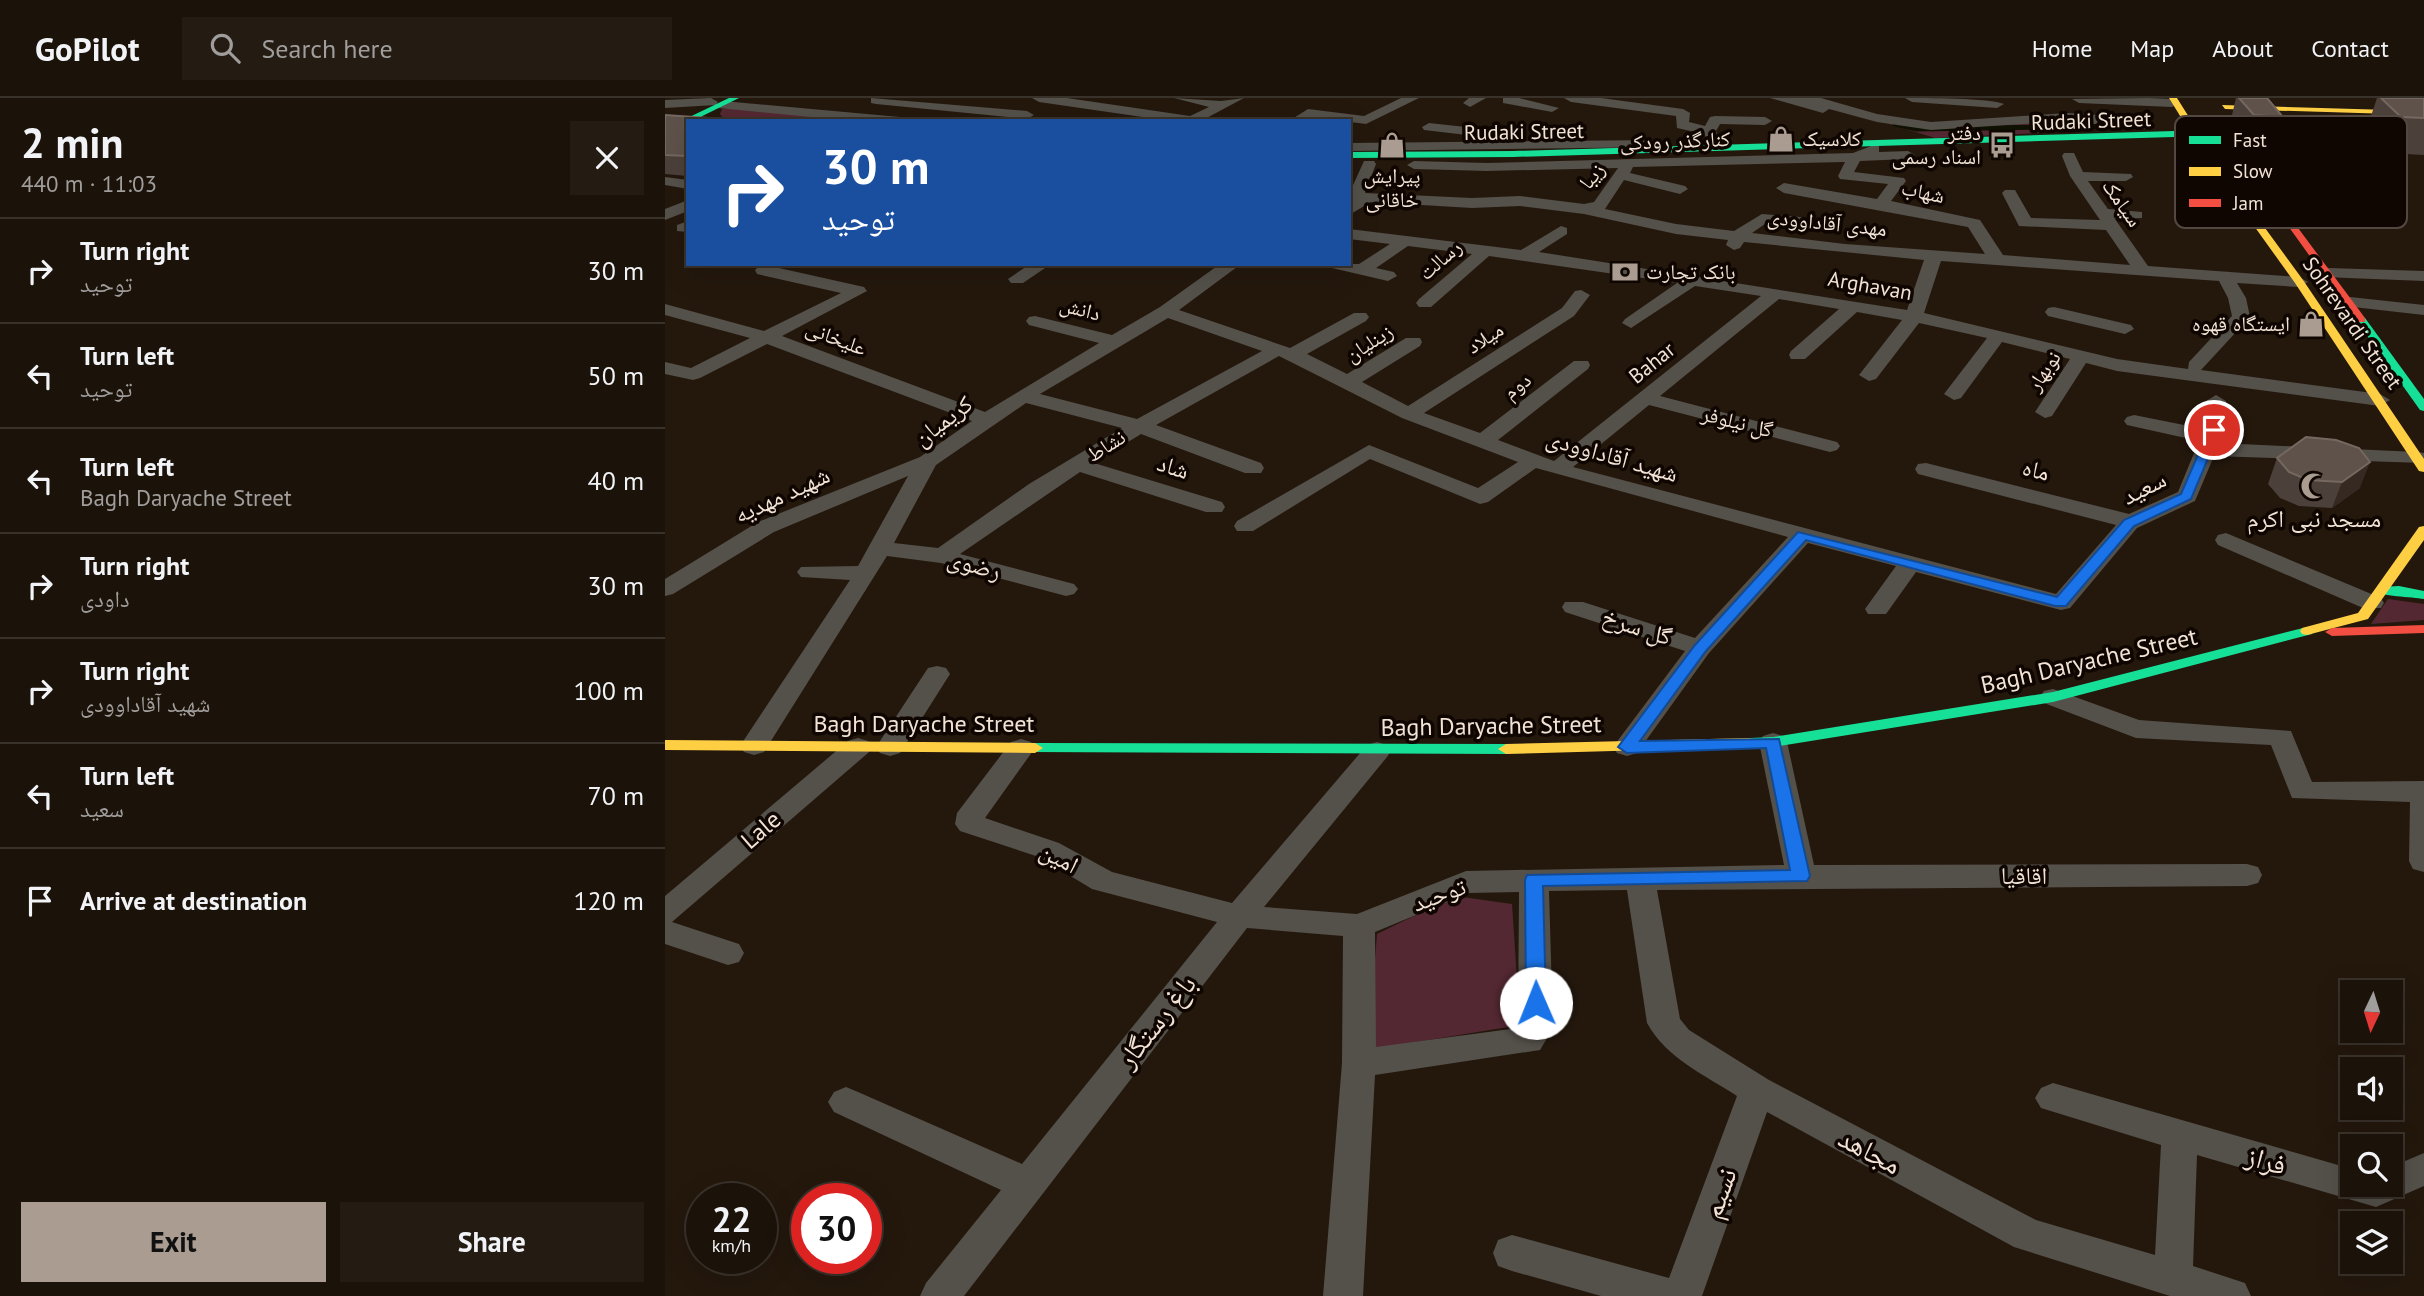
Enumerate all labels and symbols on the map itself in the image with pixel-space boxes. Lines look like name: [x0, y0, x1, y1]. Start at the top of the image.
street label: Rudaki Street: [2030, 105, 2152, 136]
legend: [2175, 116, 2407, 228]
street label: Rudaki Street: [1464, 117, 1584, 146]
place label: دفتر اسناد رسمی: [1891, 119, 1981, 170]
shop icon: کلاسیک: [1766, 124, 1796, 154]
street label: کنارگذر رودکی: [1619, 125, 1731, 156]
place label: کلاسیک: [1802, 125, 1861, 152]
text: Fast: [2233, 128, 2267, 152]
shop icon: پیرایش خاقانی: [1377, 130, 1407, 160]
bus stop icon: دفتر اسناد رسمی: [1987, 130, 2017, 160]
street label: زیبا: [1573, 157, 1611, 195]
text: Slow: [2233, 159, 2273, 183]
place label: پیرایش خاقانی: [1364, 162, 1420, 213]
street label: سیامک: [2096, 173, 2149, 232]
street label: شهاب: [1899, 174, 1947, 209]
text: Jam: [2232, 191, 2263, 215]
street label: مهدی آقاداوودی: [1766, 203, 1888, 242]
street label: رسالت: [1412, 233, 1467, 286]
street label: Sohrevardi Street: [2297, 251, 2408, 394]
bank icon: بانک تجارت: [1610, 257, 1640, 287]
place label: بانک تجارت: [1646, 258, 1736, 285]
street label: Arghavan: [1826, 265, 1914, 306]
street label: دانش: [1057, 290, 1103, 327]
shop icon: ایستگاه قهوه: [2296, 309, 2326, 339]
place label: ایستگاه قهوه: [2192, 310, 2290, 337]
street label: علیخانی: [802, 314, 871, 362]
street label: میلاد: [1461, 316, 1508, 359]
street label: زینلیان: [1340, 317, 1398, 368]
street label: Bahar: [1623, 336, 1680, 389]
street label: نوبهار: [2020, 345, 2067, 397]
street label: دوم: [1497, 366, 1537, 406]
street label: کریمیان: [907, 388, 979, 453]
street label: گل نیلوفر: [1698, 399, 1776, 443]
pin: [2184, 400, 2244, 460]
street label: شهید آقاداوودی: [1542, 422, 1682, 489]
street label: نشاط: [1081, 423, 1130, 468]
street label: شاد: [1153, 447, 1193, 486]
street label: ماه: [2019, 451, 2053, 488]
street label: شهید مهدیه: [729, 459, 835, 530]
street label: سعید: [2116, 463, 2171, 512]
mosque icon: مسجد نبی اکرم: [2299, 471, 2329, 501]
place label: مسجد نبی اکرم: [2247, 503, 2381, 535]
street label: رضوی: [944, 543, 1004, 587]
street label: گل سرخ: [1598, 601, 1676, 652]
street label: Bagh Daryache Street: [1978, 621, 2200, 700]
street label: Bagh Daryache Street: [813, 708, 1035, 739]
street label: Bagh Daryache Street: [1380, 708, 1602, 743]
street label: Lale: [734, 804, 787, 855]
street label: امین: [1035, 835, 1084, 880]
street label: اقاقیا: [2001, 860, 2047, 891]
street label: توحید: [1408, 871, 1470, 918]
street label: باغ رستگار: [1107, 966, 1204, 1076]
position arrow: [1499, 966, 1573, 1040]
north arrow: [2340, 980, 2403, 1043]
street label: مجاهد: [1832, 1119, 1908, 1182]
street label: فراز: [2241, 1136, 2291, 1183]
street label: نسیم: [1692, 1162, 1746, 1224]
speed limit sign: 30: [791, 1183, 882, 1274]

